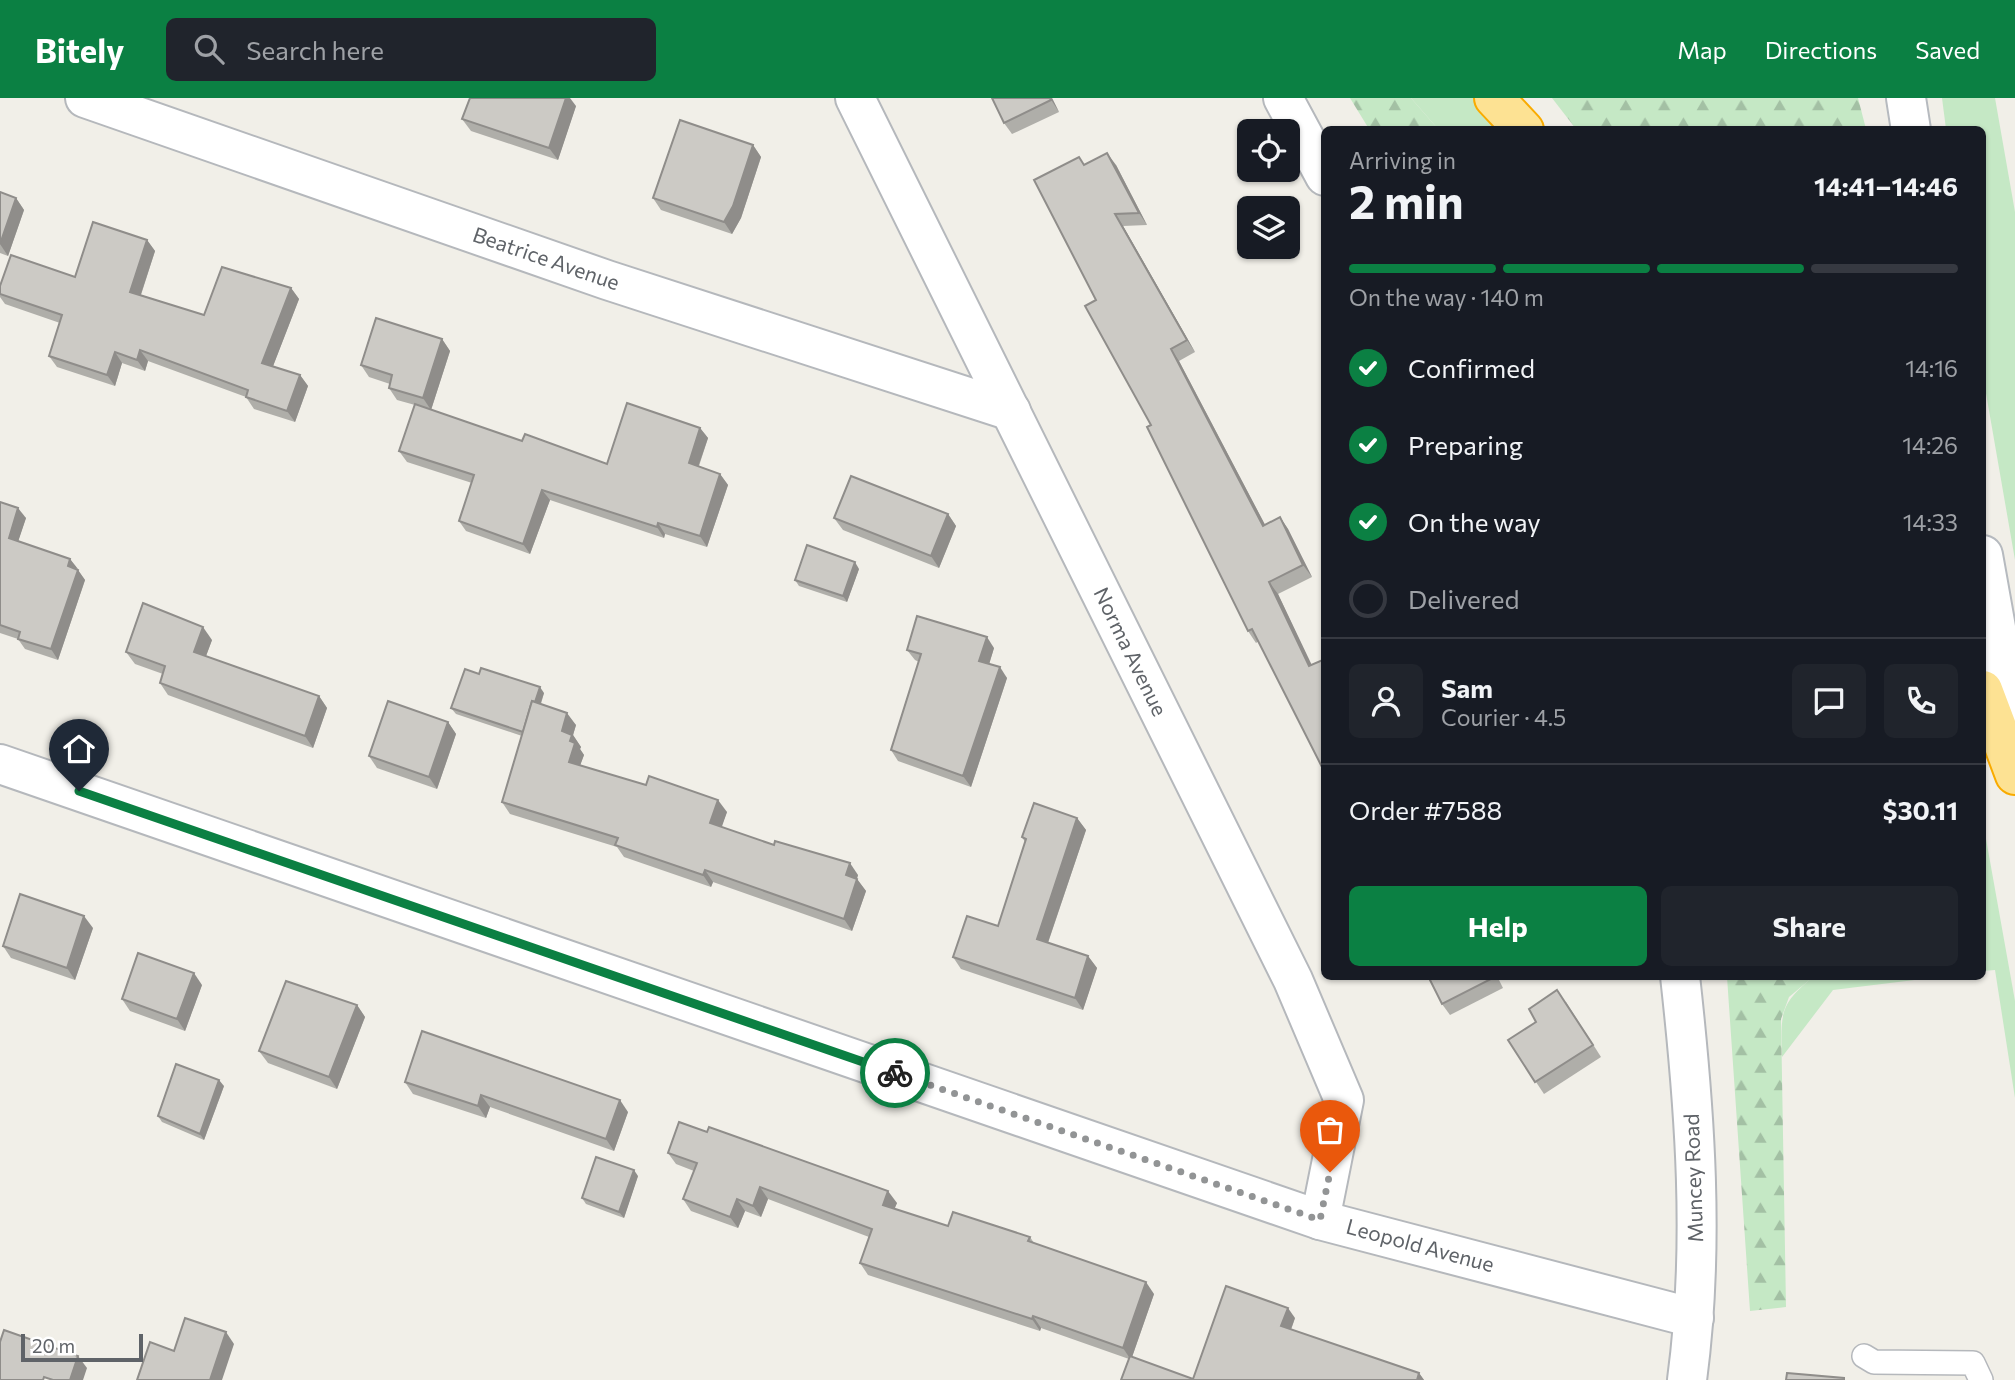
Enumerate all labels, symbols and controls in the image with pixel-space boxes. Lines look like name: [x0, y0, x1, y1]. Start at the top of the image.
search box: [166, 18, 656, 81]
text: Bitely: [35, 29, 124, 70]
icon: search: [190, 30, 228, 68]
text: Search here: [246, 34, 384, 65]
text: Map: [1677, 35, 1727, 64]
text: Directions: [1765, 35, 1877, 64]
text: Saved: [1915, 35, 1980, 64]
map controls: [1237, 119, 1300, 259]
button: locate: [1237, 119, 1300, 182]
text: Arriving in: [1349, 146, 1456, 174]
text: 14:41–14:46: [1814, 170, 1958, 201]
text: 2 min: [1349, 172, 1464, 228]
button: layers: [1237, 196, 1300, 259]
street label: Beatrice Avenue: [470, 221, 623, 294]
text: On the way · 140 m: [1349, 283, 1544, 311]
icon: check: [1349, 349, 1387, 387]
text: Confirmed: [1408, 352, 1535, 383]
text: 14:16: [1905, 354, 1958, 382]
icon: check: [1349, 426, 1387, 464]
text: Preparing: [1408, 429, 1523, 460]
text: 14:26: [1902, 431, 1958, 459]
icon: check: [1349, 503, 1387, 541]
text: On the way: [1408, 506, 1541, 537]
text: 14:33: [1903, 508, 1958, 536]
street label: Norma Avenue: [1089, 583, 1173, 720]
text: Delivered: [1408, 583, 1519, 614]
button: person: [1349, 664, 1423, 738]
button: chat: [1792, 664, 1866, 738]
button: phone: [1884, 664, 1958, 738]
text: Sam: [1441, 672, 1493, 703]
text: Courier · 4.5: [1441, 703, 1566, 731]
pin: [49, 719, 109, 791]
icon: home: [60, 730, 98, 768]
text: Order #7588: [1349, 794, 1502, 825]
text: $30.11: [1883, 794, 1958, 825]
button: Help: [1349, 886, 1647, 966]
button: Share: [1661, 886, 1958, 966]
courier: [860, 1038, 930, 1108]
icon: bike: [876, 1054, 914, 1092]
pin: [1300, 1100, 1360, 1172]
icon: bag: [1311, 1111, 1349, 1149]
street label: Muncey Road: [1678, 1113, 1707, 1243]
street label: Leopold Avenue: [1344, 1213, 1497, 1276]
scale bar: [21, 1331, 144, 1363]
text: 20 m: [32, 1334, 75, 1357]

